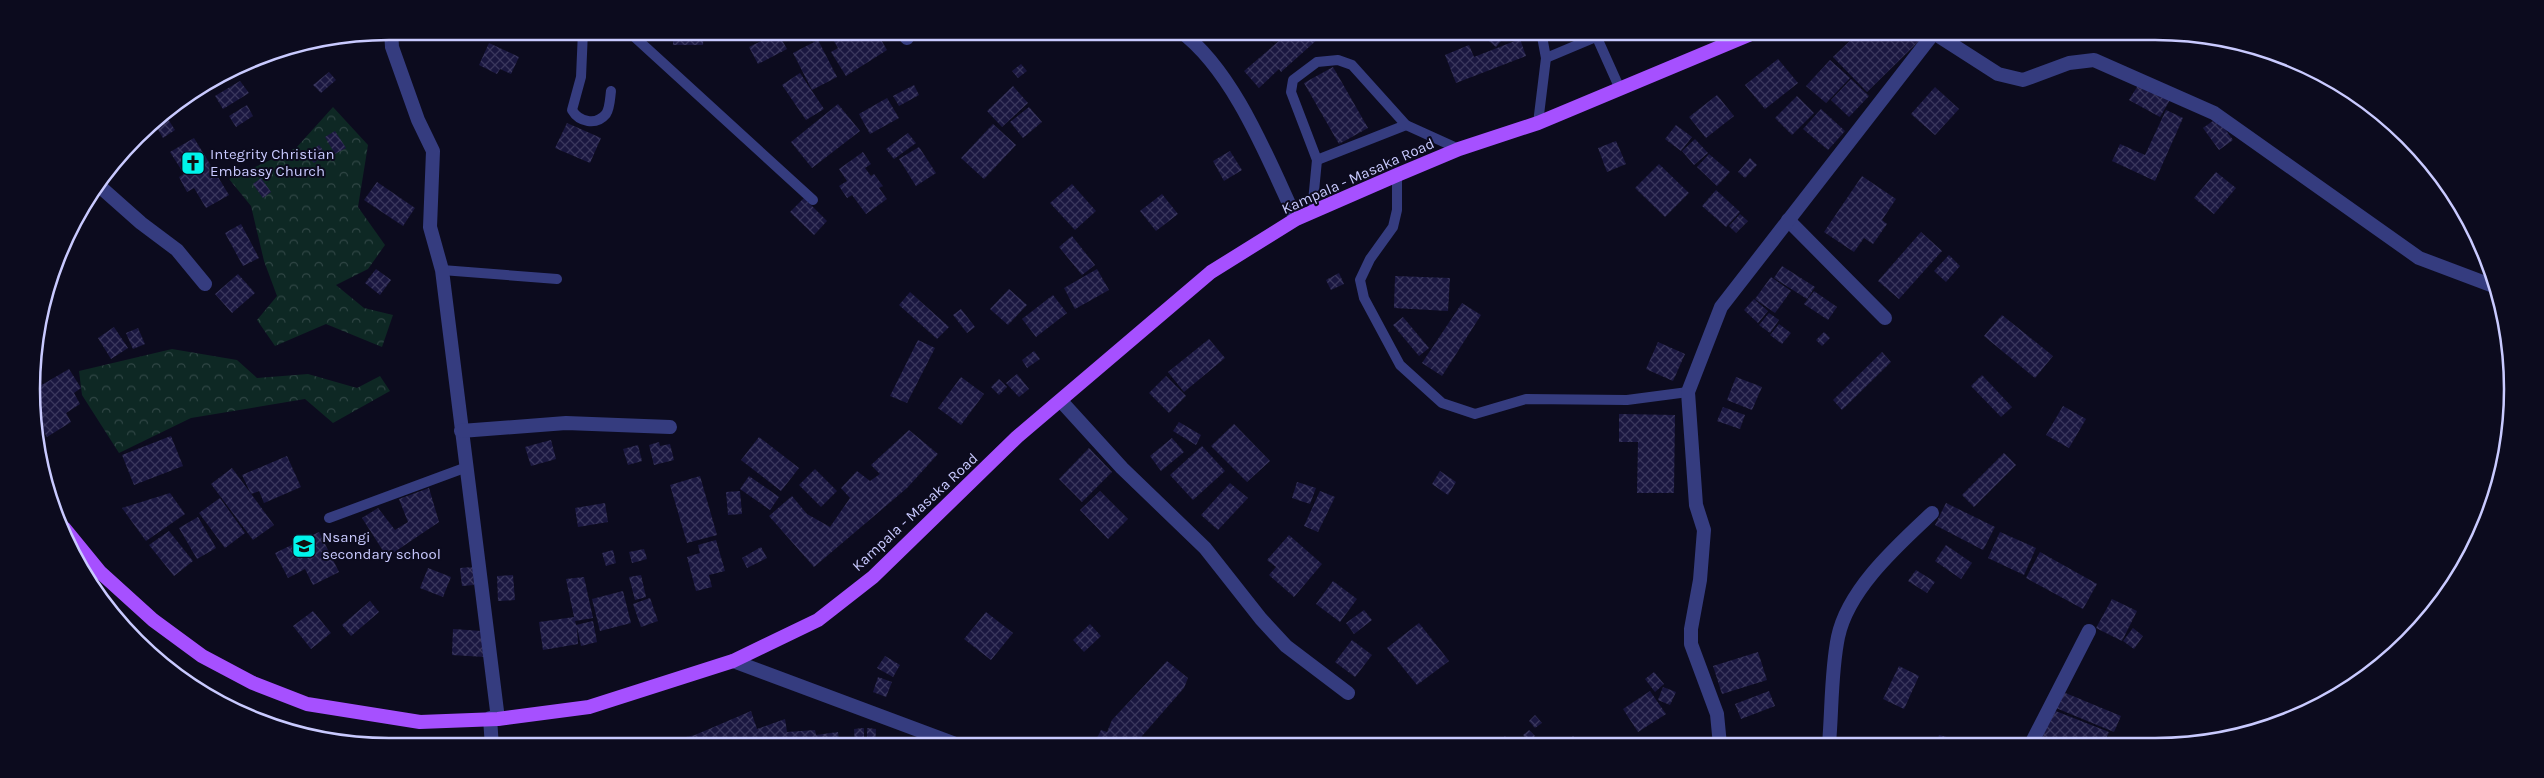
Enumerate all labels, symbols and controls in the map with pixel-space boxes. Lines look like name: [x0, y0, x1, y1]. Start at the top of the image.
street label: Kampala - Masaka Road: [1279, 134, 1437, 218]
place label: Integrity Christian Embassy Church: [210, 145, 335, 180]
church icon: Integrity Christian Embassy Church: [180, 150, 206, 176]
street label: Kampala - Masaka Road: [848, 449, 982, 575]
place label: Nsangi secondary school: [322, 528, 441, 563]
school or university icon: Nsangi secondary school: [291, 533, 317, 559]

